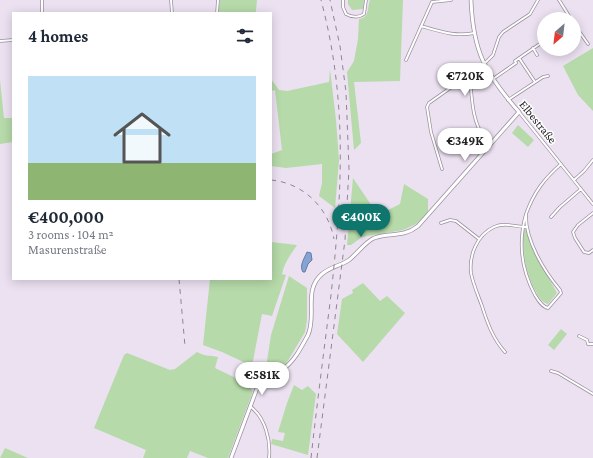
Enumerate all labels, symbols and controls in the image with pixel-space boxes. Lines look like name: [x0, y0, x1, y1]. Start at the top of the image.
north arrow: [537, 12, 581, 56]
map controls: [537, 12, 581, 56]
icon: filters: [234, 25, 256, 47]
text: 4 homes: [28, 27, 88, 46]
pin: €720K: [437, 63, 493, 97]
text: €720K: [446, 68, 484, 83]
street label: Elbestraße: [516, 98, 560, 146]
icon: home: [106, 102, 178, 174]
pin: €349K: [437, 128, 493, 162]
text: €349K: [446, 133, 484, 148]
pin: €400K: [333, 204, 389, 238]
text: €400,000: [28, 208, 104, 227]
text: €400K: [341, 209, 381, 224]
text: 3 rooms · 104 m²: [28, 227, 114, 242]
text: Masurenstraße: [28, 242, 107, 257]
pin: €581K: [234, 362, 290, 396]
text: €581K: [244, 367, 280, 382]

